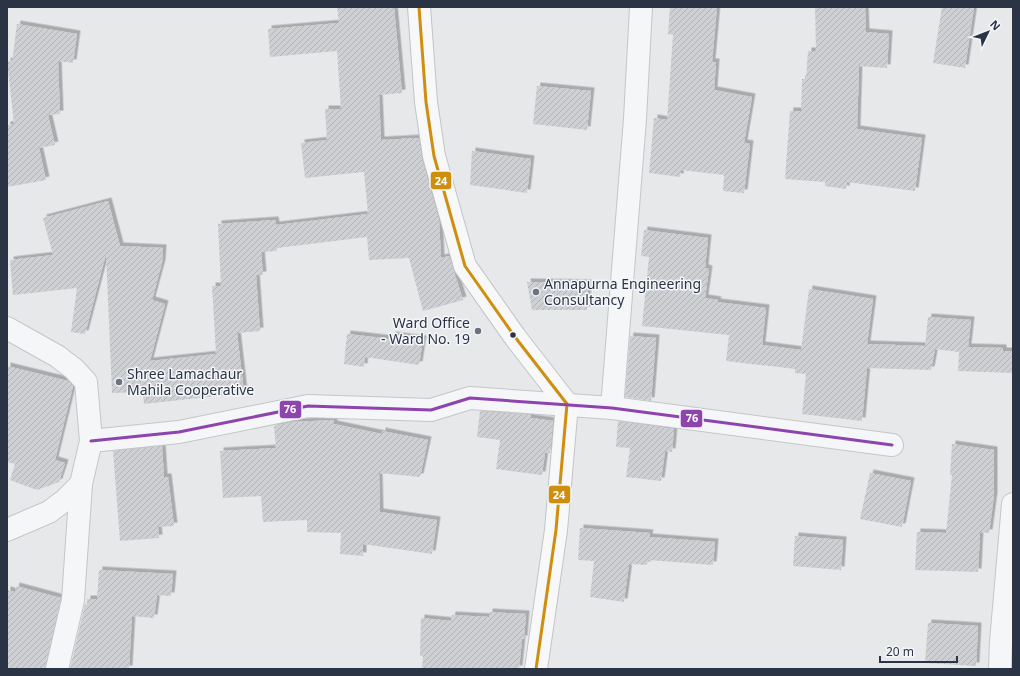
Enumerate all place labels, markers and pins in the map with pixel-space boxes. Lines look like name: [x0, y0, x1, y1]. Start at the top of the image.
place label: Annapurna Engineering Consultancy: [544, 274, 701, 309]
marker: Annapurna Engineering Consultancy: [531, 287, 541, 297]
place label: Ward Office - Ward No. 19: [381, 313, 470, 348]
marker: Ward Office - Ward No. 19: [473, 326, 483, 336]
unlabelled marker: [508, 330, 518, 340]
place label: Shree Lamachaur Mahila Cooperative: [127, 364, 254, 399]
marker: Shree Lamachaur Mahila Cooperative: [114, 377, 124, 387]

